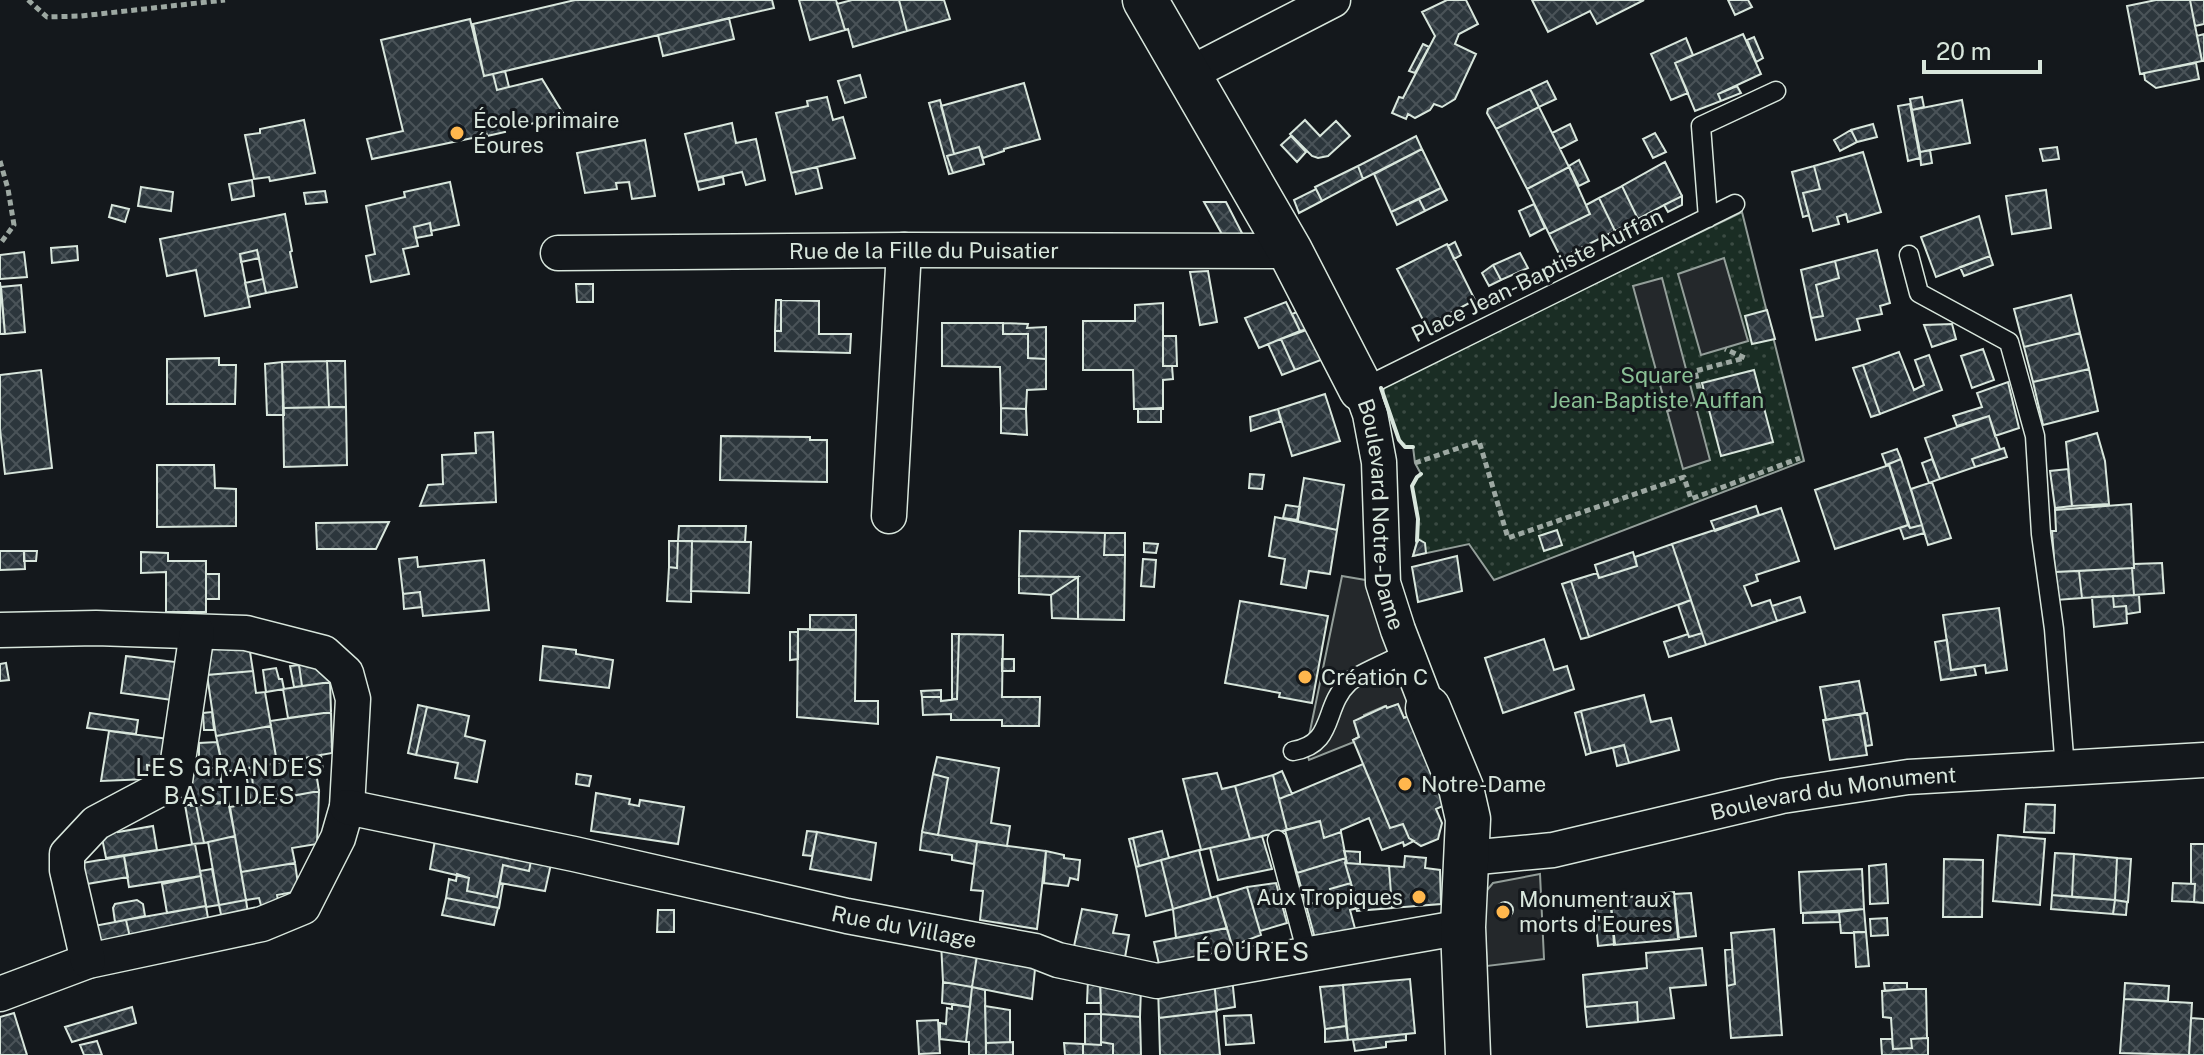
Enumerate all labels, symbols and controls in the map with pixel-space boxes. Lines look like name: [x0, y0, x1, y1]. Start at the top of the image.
scale bar: [1924, 24, 2040, 74]
text: 20 m: [1936, 37, 1992, 65]
place label: École primaire Éoures: [473, 107, 620, 158]
marker: École primaire Éoures: [448, 124, 466, 142]
street label: Place Jean-Baptiste Auffan: [1407, 203, 1667, 347]
street label: Rue de la Fille du Puisatier: [789, 237, 1059, 264]
park label: Square Jean-Baptiste Auffan: [1550, 362, 1764, 413]
street label: Boulevard Notre-Dame: [1353, 395, 1410, 633]
place label: Création C: [1321, 664, 1428, 690]
marker: Création C: [1296, 668, 1314, 686]
district label: LES GRANDES BASTIDES: [135, 753, 325, 809]
street label: Boulevard du Monument: [1708, 761, 1957, 825]
place label: Notre-Dame: [1421, 771, 1546, 797]
marker: Notre-Dame: [1396, 775, 1414, 793]
place label: Aux Tropiques: [1256, 884, 1403, 910]
place label: Monument aux morts d'Eoures: [1519, 886, 1673, 937]
marker: Aux Tropiques: [1410, 888, 1428, 906]
street label: Rue du Village: [829, 900, 979, 953]
marker: Monument aux morts d'Eoures: [1494, 903, 1512, 921]
district label: ÉOURES: [1195, 936, 1311, 967]

